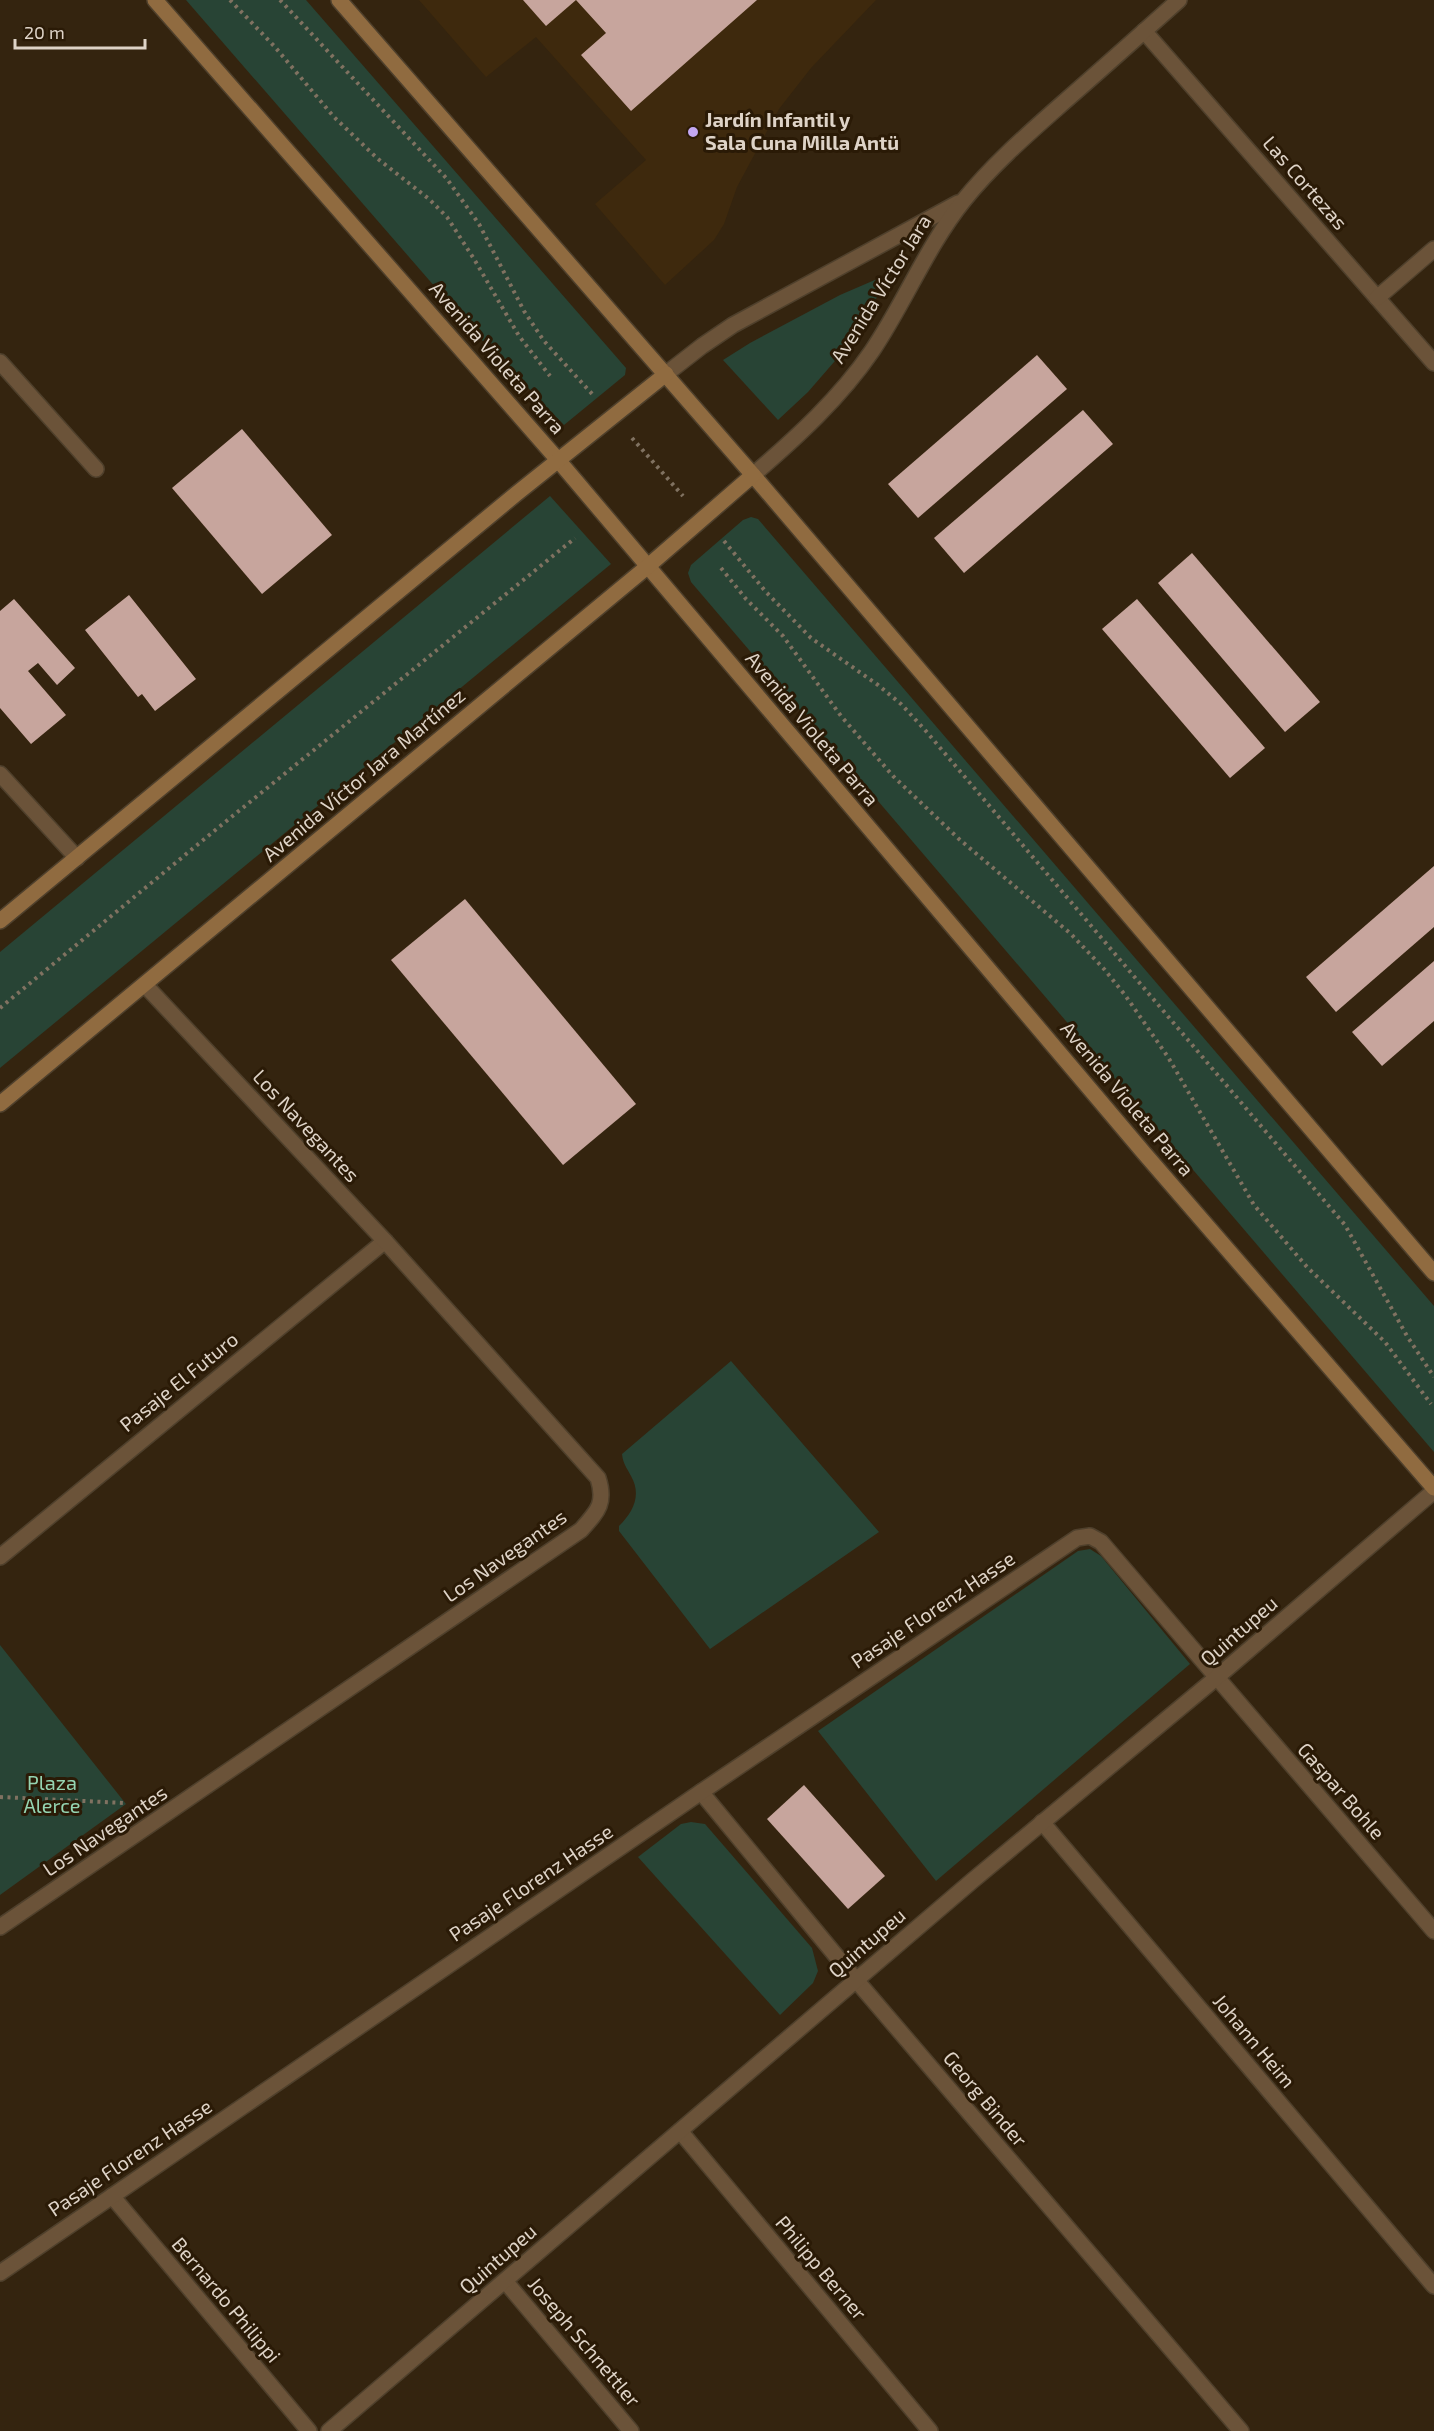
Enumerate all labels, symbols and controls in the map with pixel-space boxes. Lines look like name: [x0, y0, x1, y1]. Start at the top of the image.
scale bar: [15, 12, 146, 50]
text: 20 m: [24, 21, 65, 43]
place label: Jardín Infantil y Sala Cuna Milla Antü: [705, 107, 899, 154]
marker: Jardín Infantil y Sala Cuna Milla Antü: [686, 125, 700, 139]
street label: Las Cortezas: [1259, 131, 1353, 234]
street label: Avenida Víctor Jara: [825, 210, 936, 367]
street label: Avenida Violeta Parra: [425, 276, 571, 439]
street label: Avenida Violeta Parra: [741, 646, 884, 810]
street label: Avenida Víctor Jara Martínez: [257, 683, 469, 866]
street label: Avenida Violeta Parra: [1056, 1016, 1199, 1180]
street label: Los Navegantes: [249, 1064, 365, 1186]
street label: Pasaje El Futuro: [114, 1326, 242, 1436]
street label: Los Navegantes: [438, 1504, 571, 1607]
street label: Pasaje Florenz Hasse: [846, 1545, 1019, 1673]
street label: Quintupeu: [1195, 1590, 1282, 1670]
street label: Gaspar Bohle: [1293, 1737, 1390, 1844]
park label: Plaza Alerce: [23, 1770, 81, 1817]
street label: Los Navegantes: [38, 1780, 171, 1881]
street label: Pasaje Florenz Hasse: [444, 1818, 617, 1946]
street label: Quintupeu: [823, 1902, 910, 1982]
street label: Johann Heim: [1209, 1989, 1301, 2092]
street label: Georg Binder: [939, 2046, 1033, 2151]
street label: Pasaje Florenz Hasse: [43, 2093, 216, 2221]
street label: Philipp Berner: [771, 2210, 872, 2324]
street label: Quintupeu: [454, 2218, 541, 2298]
street label: Bernardo Philippi: [167, 2232, 286, 2367]
street label: Joseph Schnettler: [524, 2272, 646, 2411]

